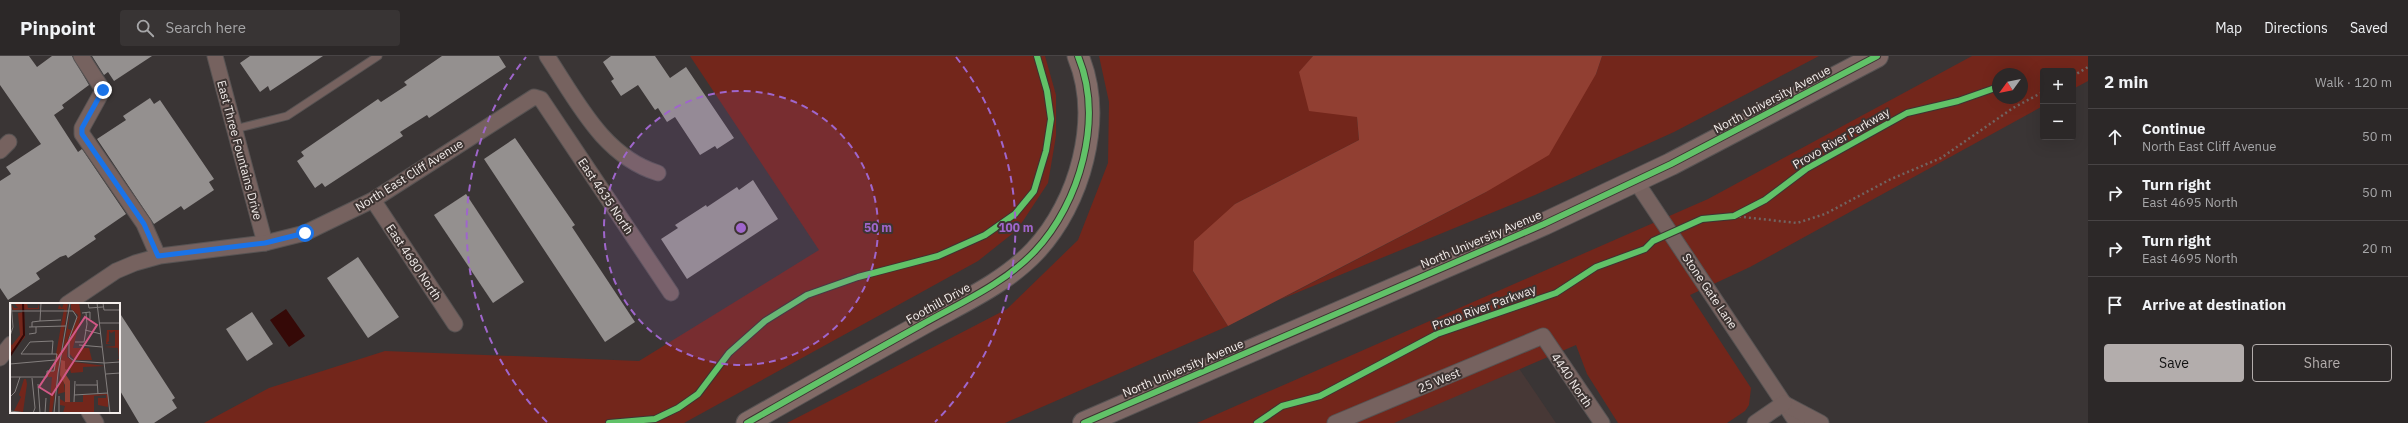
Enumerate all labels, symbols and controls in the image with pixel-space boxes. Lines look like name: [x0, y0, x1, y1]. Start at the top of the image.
search box: [120, 10, 400, 46]
text: Pinpoint: [20, 16, 96, 40]
icon: search: [134, 17, 156, 39]
text: Search here: [166, 18, 246, 37]
text: Map: [2215, 19, 2242, 37]
text: Directions: [2264, 19, 2328, 37]
text: Saved: [2350, 19, 2388, 37]
street label: North University Avenue: [1711, 62, 1833, 136]
north arrow: [1992, 68, 2028, 104]
map controls: [2040, 68, 2076, 140]
button: +: [2040, 68, 2076, 104]
text: 2 min: [2104, 71, 2148, 93]
text: Walk · 120 m: [2315, 74, 2392, 91]
street label: East Three Fountains Drive: [214, 79, 266, 222]
route end: [94, 81, 112, 99]
street label: Provo River Parkway: [1790, 104, 1892, 172]
button: −: [2040, 104, 2076, 140]
text: Continue: [2142, 119, 2206, 138]
icon: ahead: [2104, 126, 2126, 148]
text: 50 m: [2362, 128, 2392, 145]
street label: North East Cliff Avenue: [352, 136, 466, 214]
text: North East Cliff Avenue: [2142, 138, 2276, 155]
street label: East 4635 North: [575, 155, 637, 237]
text: Turn right: [2142, 175, 2211, 194]
icon: right: [2104, 182, 2126, 204]
text: 50 m: [2362, 184, 2392, 201]
text: East 4695 North: [2142, 194, 2238, 211]
street label: North University Avenue: [1418, 206, 1544, 271]
text: 50 m: [864, 220, 892, 235]
text: 100 m: [998, 220, 1034, 235]
street label: East 4680 North: [383, 221, 445, 303]
centre of rings: [734, 221, 748, 235]
route start: [296, 224, 314, 242]
text: Turn right: [2142, 231, 2211, 250]
icon: right: [2104, 238, 2126, 260]
text: 20 m: [2362, 240, 2392, 257]
street label: Stone Gate Lane: [1679, 250, 1741, 332]
text: East 4695 North: [2142, 250, 2238, 267]
street label: Foothill Drive: [903, 279, 973, 327]
street label: Provo River Parkway: [1430, 281, 1538, 333]
icon: arrive: [2104, 294, 2126, 316]
text: Arrive at destination: [2142, 295, 2286, 314]
inset map: [10, 303, 120, 413]
street label: North University Avenue: [1120, 335, 1246, 400]
button: Save: [2104, 344, 2244, 382]
button: Share: [2252, 344, 2392, 382]
street label: 4440 North: [1548, 350, 1596, 410]
street label: 25 West: [1416, 364, 1462, 396]

